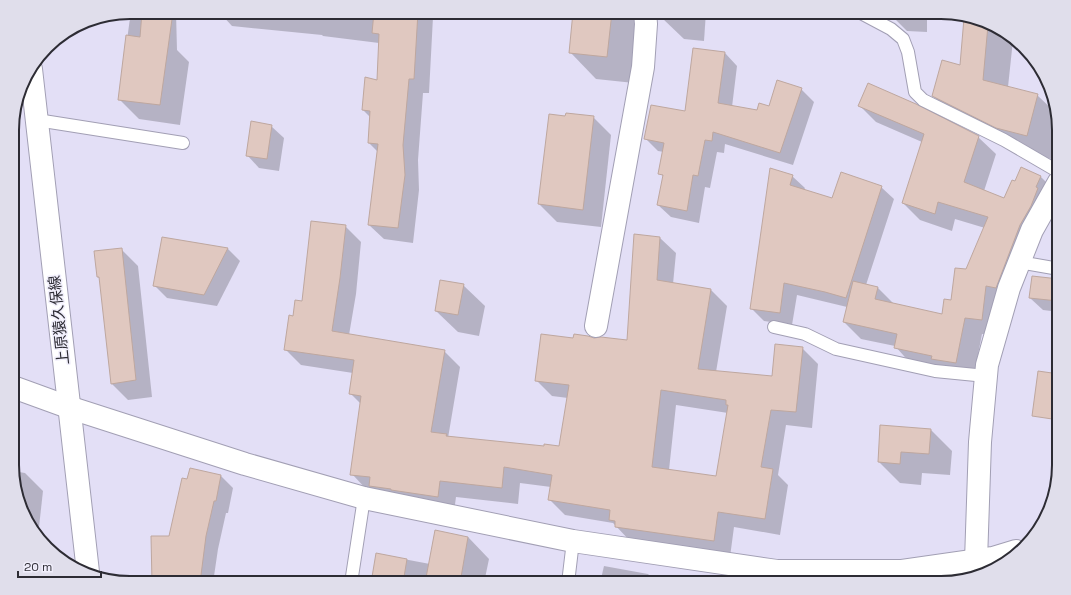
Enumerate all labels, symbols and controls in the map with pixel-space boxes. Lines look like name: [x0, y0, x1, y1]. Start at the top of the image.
street label: 上原猿久保線: [44, 274, 73, 366]
scale bar: [18, 553, 101, 579]
text: 20 m: [24, 559, 52, 575]

